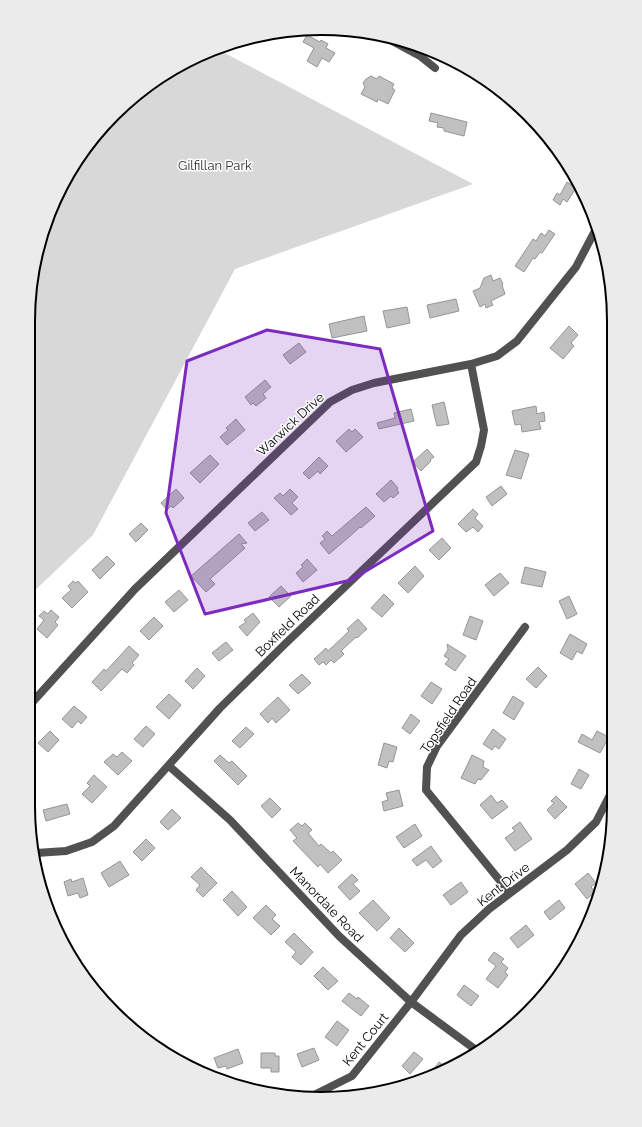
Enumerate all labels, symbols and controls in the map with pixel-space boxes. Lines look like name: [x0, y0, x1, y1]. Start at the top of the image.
park label: Gilfillan Park: [178, 158, 252, 173]
street label: Warwick Drive: [254, 389, 327, 459]
street label: Boxfield Road: [252, 591, 322, 660]
street label: Topsfield Road: [417, 674, 479, 756]
street label: Kent Drive: [474, 859, 533, 909]
street label: Manordale Road: [287, 864, 366, 945]
street label: Kent Court: [339, 1009, 392, 1069]

